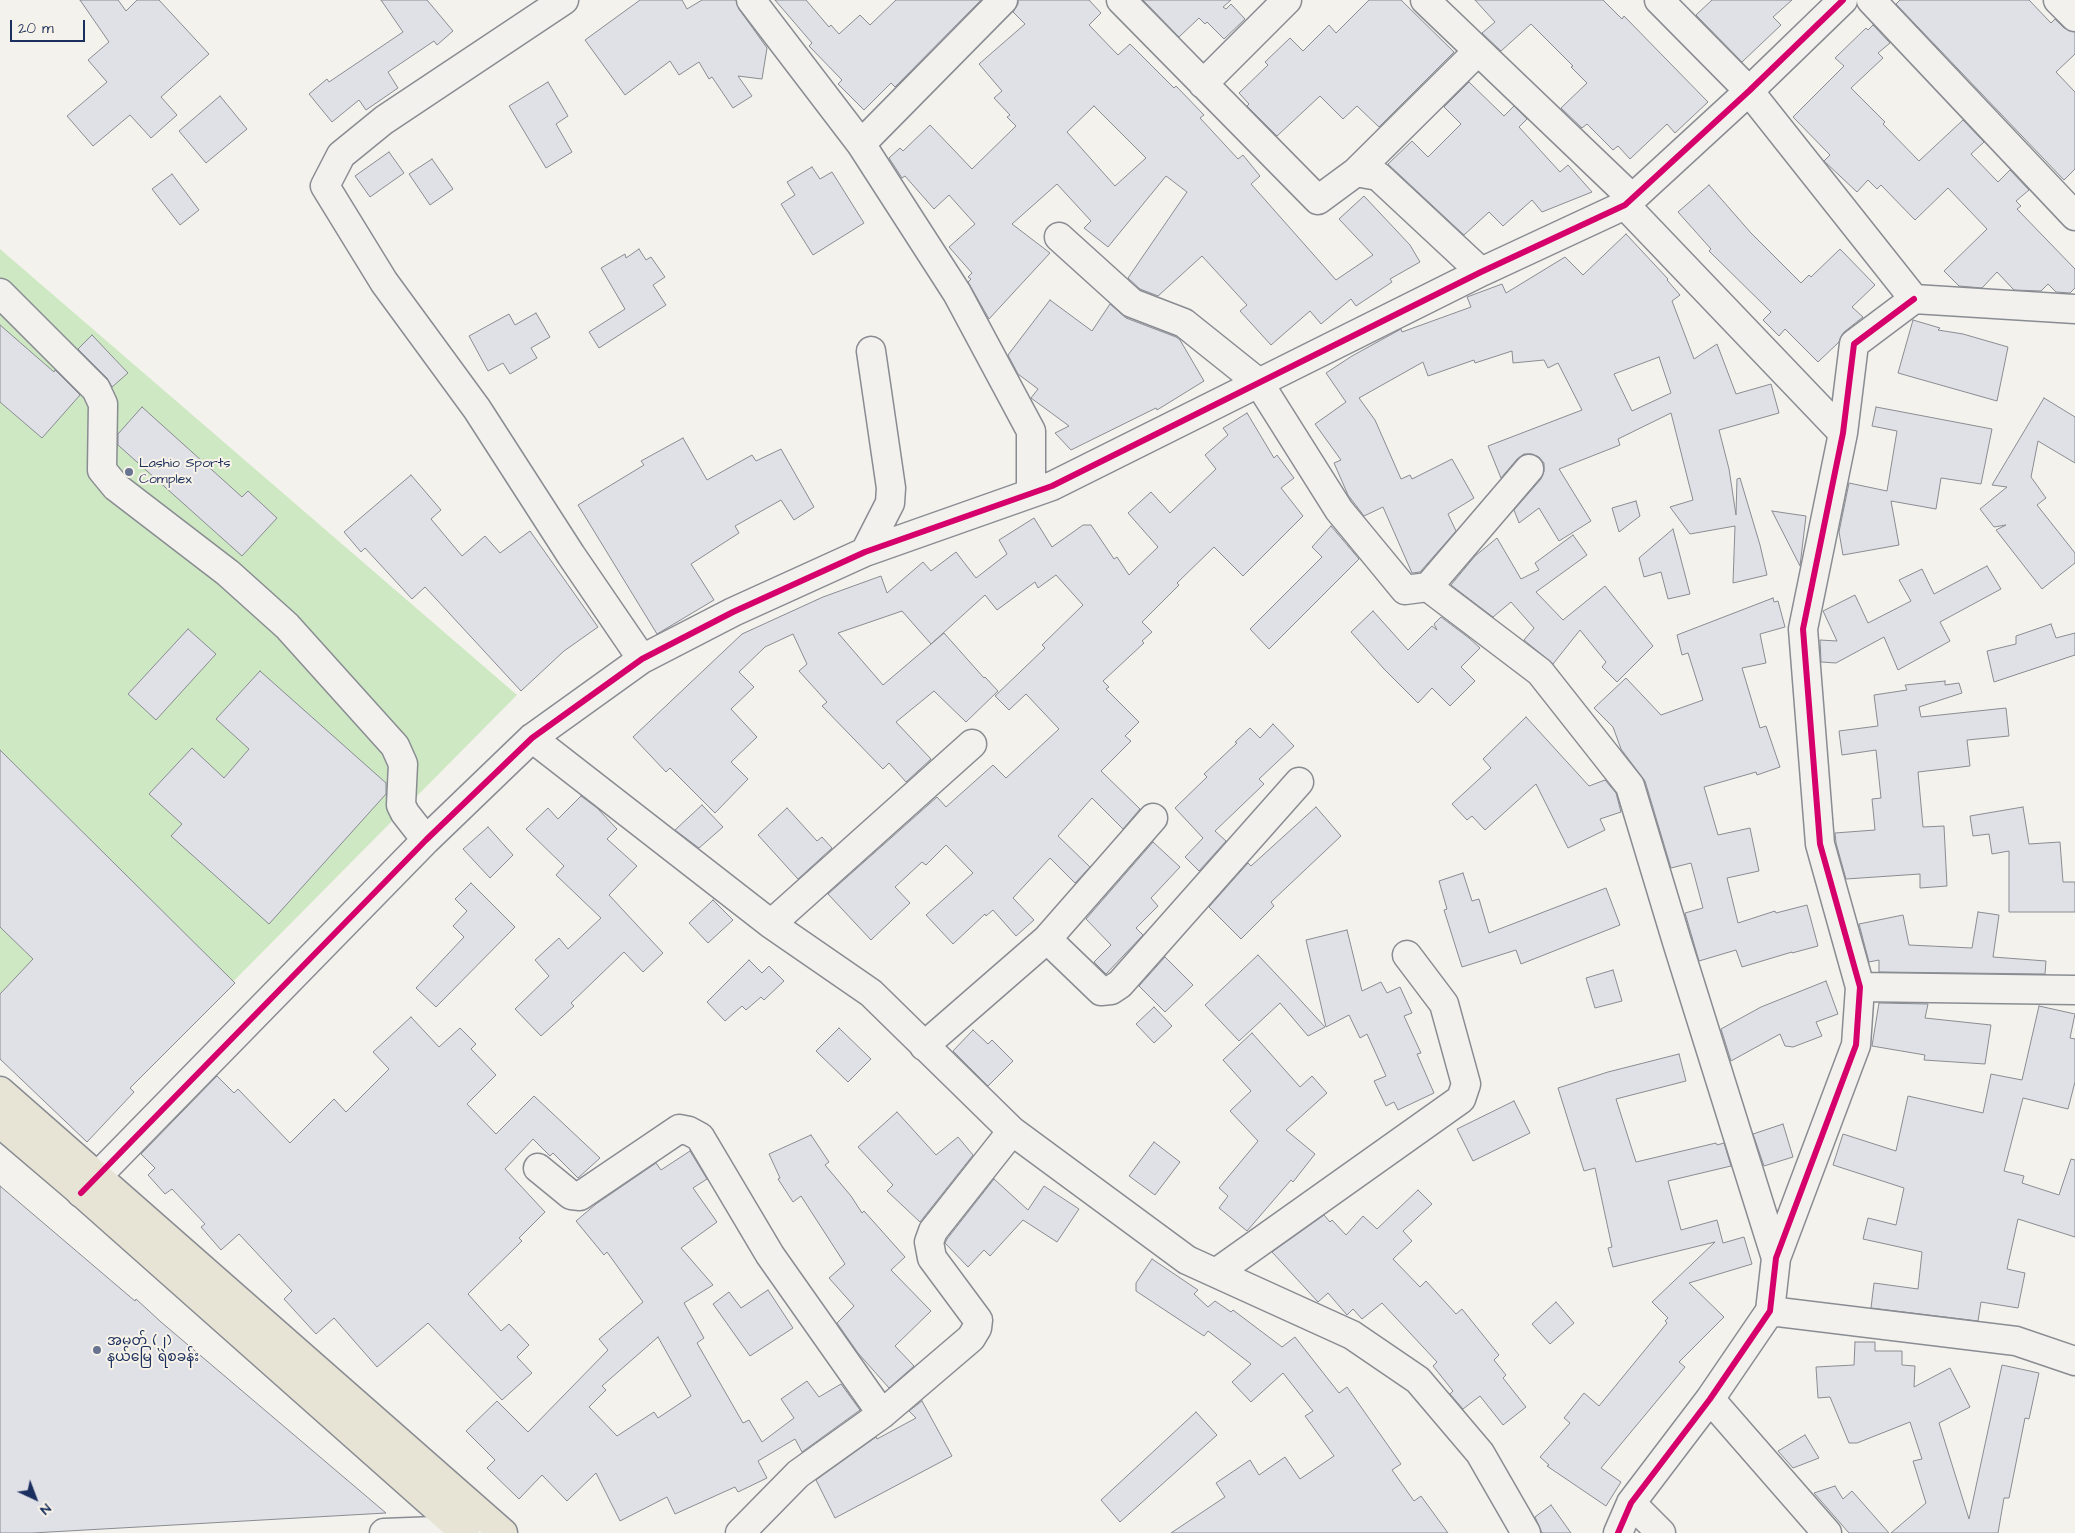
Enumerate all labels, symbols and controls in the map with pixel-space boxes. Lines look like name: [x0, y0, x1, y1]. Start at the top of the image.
scale bar: [12, 10, 88, 42]
text: 20 m: [18, 18, 54, 39]
place label: Lashio Sports Complex: [139, 456, 230, 488]
marker: Lashio Sports Complex: [123, 466, 135, 478]
place label: အမှတ် (၂) နယ်မြေ ရဲစခန်း: [107, 1334, 199, 1366]
marker: အမှတ် (၂) နယ်မြေ ရဲစခန်း: [91, 1344, 103, 1356]
north arrow: [10, 1473, 60, 1523]
text: N: [35, 1499, 55, 1519]

